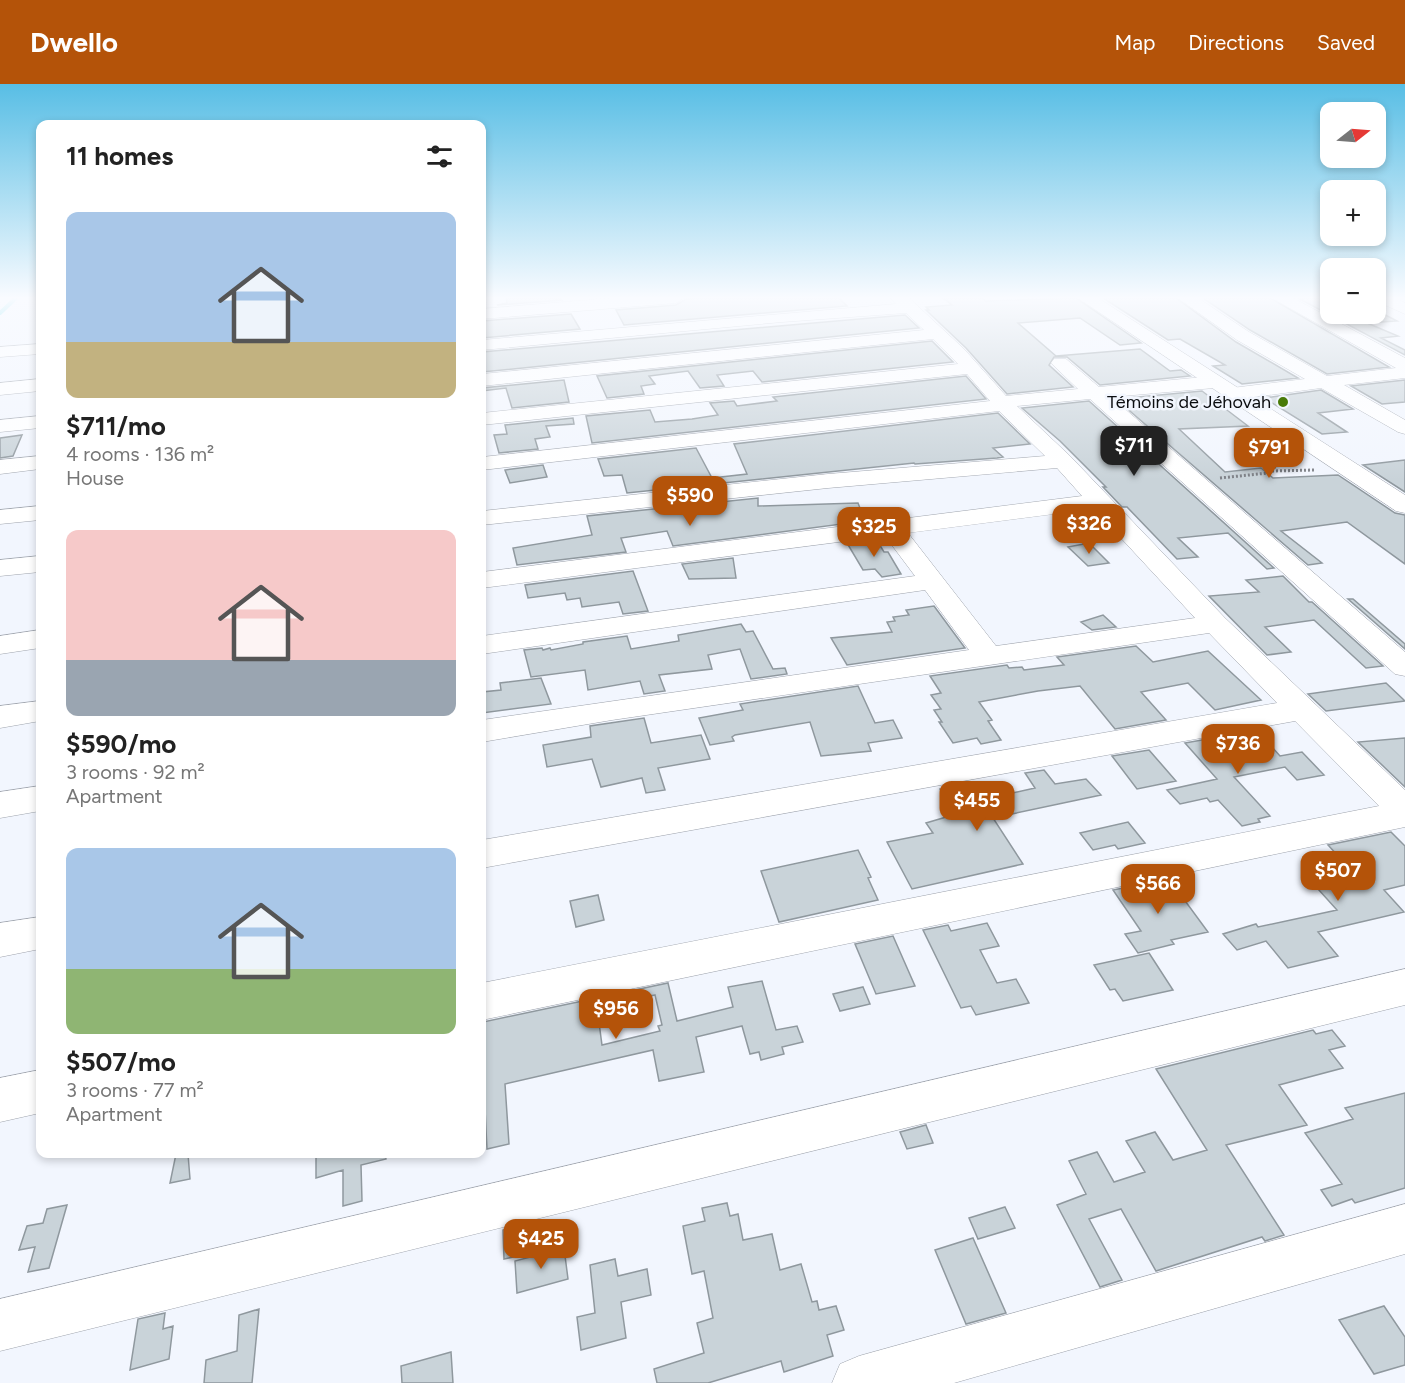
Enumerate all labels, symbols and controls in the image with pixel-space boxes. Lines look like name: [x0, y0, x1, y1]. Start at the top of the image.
text: Dwello: [30, 25, 118, 59]
text: Map: [1114, 30, 1155, 55]
text: Directions: [1188, 30, 1284, 55]
text: Saved: [1317, 30, 1375, 55]
north arrow: [1320, 102, 1386, 168]
map controls: [1320, 102, 1386, 324]
text: 11 homes: [66, 140, 173, 172]
icon: filters: [423, 140, 456, 173]
button: +: [1320, 180, 1386, 246]
icon: home: [207, 251, 315, 359]
button: −: [1320, 258, 1386, 324]
place label: Témoins de Jéhovah: [1107, 391, 1271, 413]
marker: Témoins de Jéhovah: [1276, 395, 1290, 409]
text: $711/mo: [66, 410, 166, 442]
pin: $711: [1098, 426, 1170, 477]
pin: $791: [1233, 428, 1305, 479]
text: $711: [1114, 433, 1154, 457]
text: $791: [1248, 435, 1290, 459]
text: 4 rooms · 136 m²: [66, 442, 214, 466]
text: House: [66, 466, 124, 490]
pin: $590: [654, 476, 726, 527]
text: $590: [666, 483, 714, 507]
pin: $326: [1053, 504, 1125, 555]
pin: $325: [838, 507, 910, 558]
text: $326: [1066, 511, 1112, 535]
text: $325: [851, 514, 897, 538]
icon: home: [207, 569, 315, 677]
pin: $736: [1202, 724, 1274, 775]
text: $590/mo: [66, 728, 176, 760]
text: $736: [1216, 731, 1260, 755]
text: 3 rooms · 92 m²: [66, 760, 205, 784]
pin: $455: [941, 781, 1013, 832]
text: Apartment: [66, 784, 163, 808]
text: $455: [954, 788, 1000, 812]
pin: $507: [1302, 851, 1374, 902]
text: $507: [1315, 858, 1361, 882]
pin: $566: [1122, 864, 1194, 915]
text: $566: [1135, 871, 1181, 895]
icon: home: [207, 887, 315, 995]
pin: $956: [580, 989, 652, 1040]
text: $956: [593, 996, 639, 1020]
text: $507/mo: [66, 1046, 176, 1078]
text: 3 rooms · 77 m²: [66, 1078, 204, 1102]
text: Apartment: [66, 1102, 163, 1126]
pin: $425: [505, 1219, 577, 1270]
text: $425: [518, 1226, 564, 1250]

